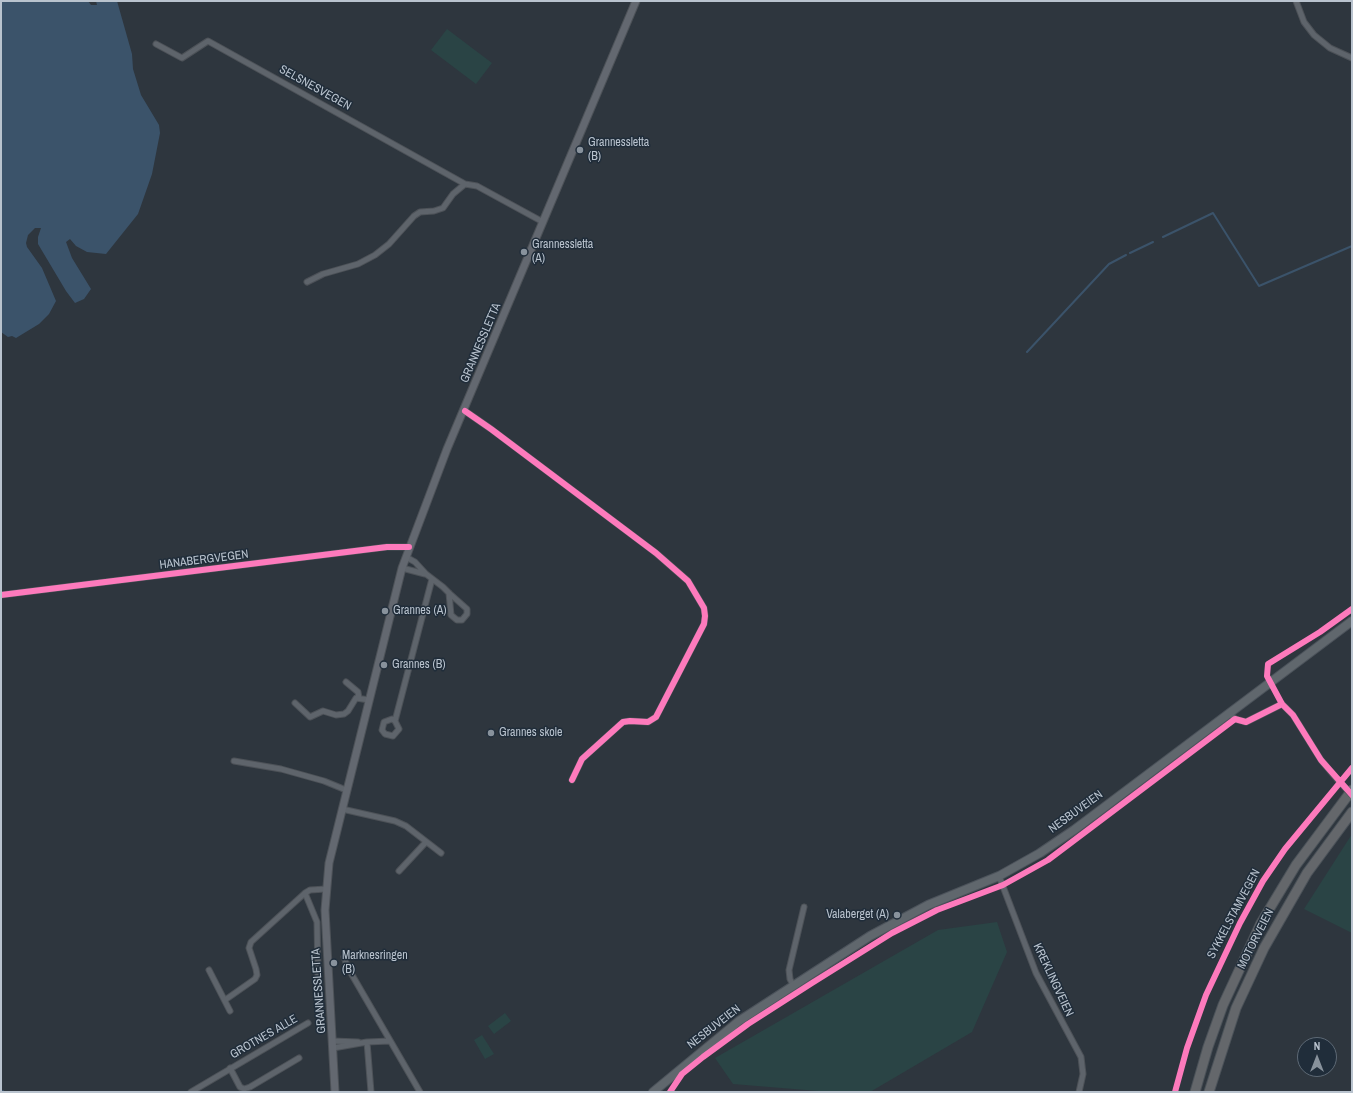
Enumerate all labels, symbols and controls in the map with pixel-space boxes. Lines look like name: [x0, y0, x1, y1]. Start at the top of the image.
street label: SELSNESVEGEN: [277, 62, 353, 114]
place label: Grannessletta (B): [588, 136, 649, 164]
marker: Grannessletta (B): [575, 145, 585, 155]
place label: Grannessletta (A): [532, 238, 593, 266]
marker: Grannessletta (A): [519, 247, 529, 257]
street label: GRANNESSLETTA: [458, 301, 504, 385]
street label: HANABERGVEGEN: [159, 547, 249, 573]
place label: Grannes (A): [393, 604, 447, 618]
marker: Grannes (A): [380, 606, 390, 616]
place label: Grannes (B): [392, 658, 446, 672]
marker: Grannes (B): [379, 660, 389, 670]
place label: Grannes skole: [499, 726, 562, 740]
marker: Grannes skole: [486, 728, 496, 738]
street label: NESBUVEIEN: [1046, 788, 1106, 836]
street label: SYKKELSTAMVEGEN: [1204, 867, 1264, 961]
street label: MOTORVEIEN: [1235, 906, 1277, 972]
place label: Valaberget (A): [826, 908, 889, 922]
marker: Valaberget (A): [892, 910, 902, 920]
street label: KREKLINGVEIEN: [1030, 941, 1076, 1019]
street label: GRANNESSLETTA: [309, 948, 329, 1034]
place label: Marknesringen (B): [342, 949, 408, 977]
marker: Marknesringen (B): [329, 958, 339, 968]
street label: NESBUVEIEN: [685, 1002, 743, 1052]
street label: GROTNES ALLE: [228, 1012, 300, 1062]
north arrow: [1297, 1037, 1337, 1077]
text: N: [1314, 1039, 1320, 1053]

